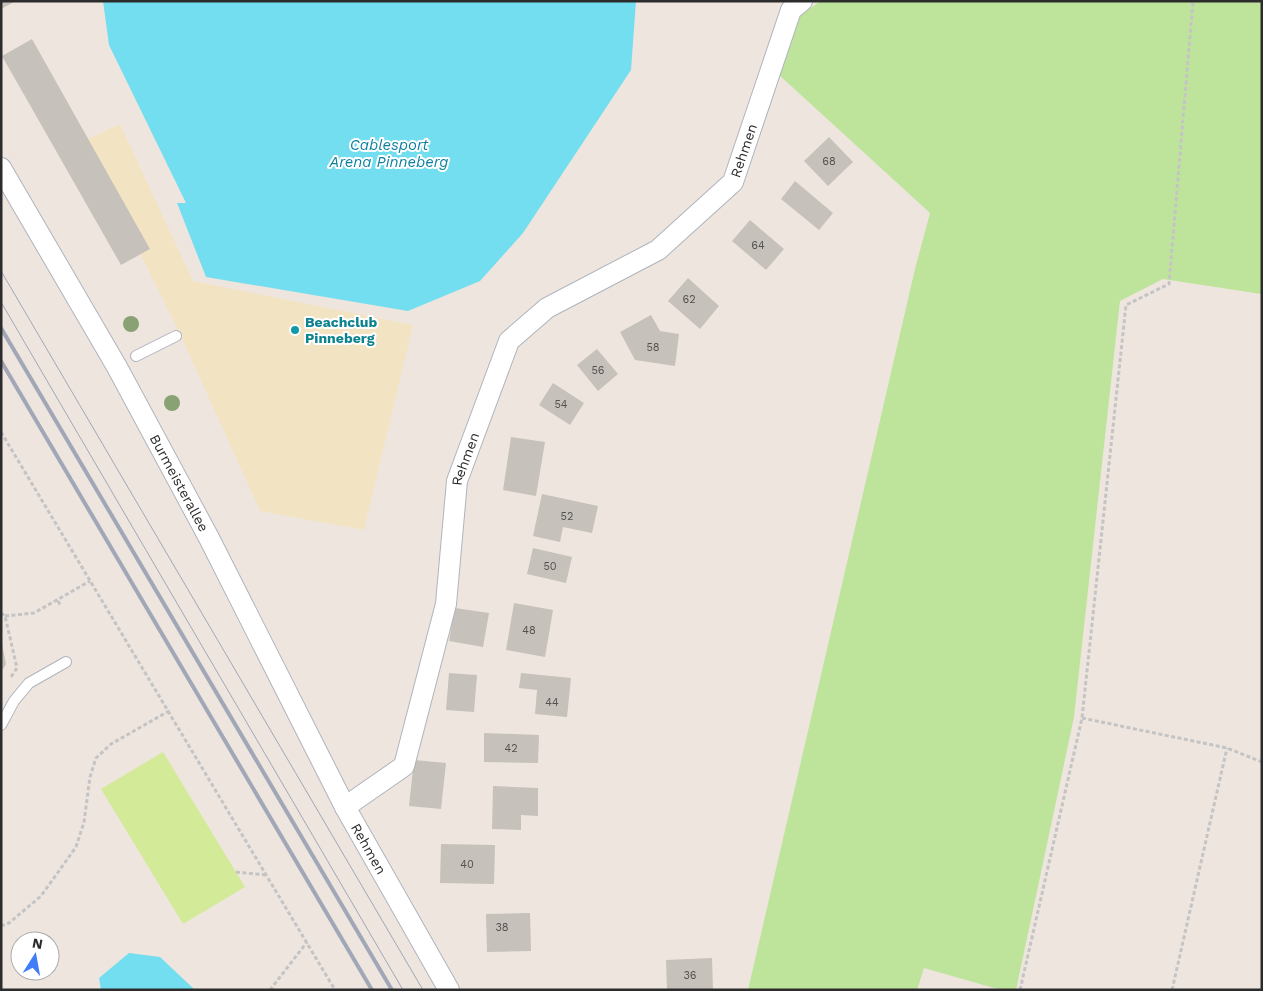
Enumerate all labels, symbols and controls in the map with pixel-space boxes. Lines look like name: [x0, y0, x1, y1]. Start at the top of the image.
street label: Rehmen: [727, 122, 760, 180]
water label: Cablesport Arena Pinneberg: [329, 136, 449, 171]
house number: 68: [822, 155, 836, 168]
house number: 64: [751, 239, 765, 252]
house number: 62: [682, 293, 696, 306]
place label: Beachclub Pinneberg: [305, 314, 378, 346]
marker: Beachclub Pinneberg: [289, 324, 301, 336]
house number: 58: [646, 341, 660, 354]
house number: 56: [591, 364, 605, 377]
house number: 54: [554, 398, 568, 411]
street label: Rehmen: [449, 430, 482, 486]
street label: Burmeisterallee: [147, 431, 212, 534]
house number: 52: [561, 510, 573, 523]
house number: 50: [543, 560, 557, 573]
house number: 48: [522, 624, 536, 637]
house number: 44: [545, 696, 559, 709]
house number: 42: [504, 742, 518, 755]
street label: Rehmen: [348, 821, 390, 877]
house number: 40: [460, 858, 474, 871]
house number: 38: [495, 921, 509, 934]
north arrow: [10, 931, 60, 981]
text: N: [31, 934, 44, 952]
house number: 36: [683, 969, 697, 982]

